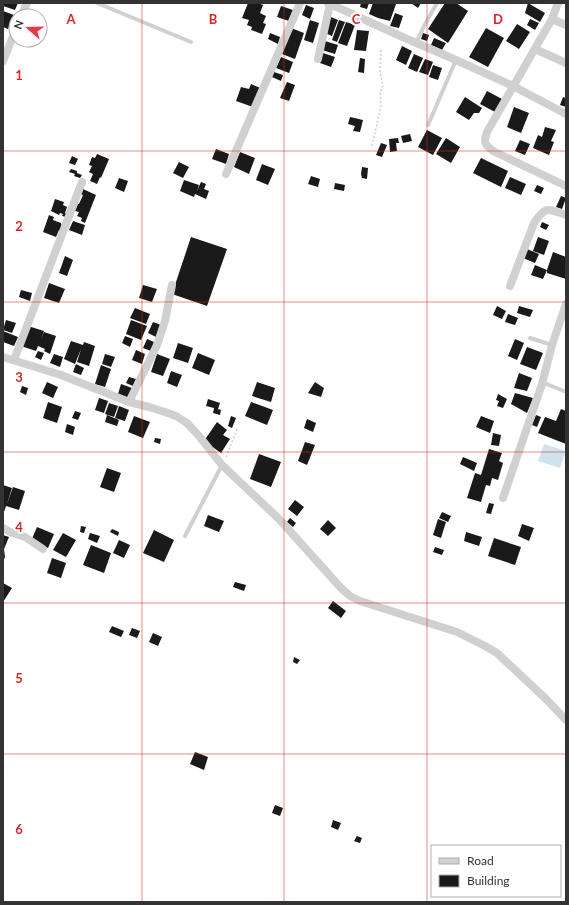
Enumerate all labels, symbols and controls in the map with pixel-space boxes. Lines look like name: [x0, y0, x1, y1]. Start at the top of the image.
north arrow: [8, 8, 48, 48]
text: A: [65, 11, 76, 27]
text: B: [209, 11, 218, 27]
text: C: [352, 11, 361, 27]
text: D: [493, 11, 503, 27]
text: N: [11, 18, 26, 31]
text: 1: [15, 67, 23, 83]
text: 2: [15, 218, 23, 234]
text: 3: [15, 369, 23, 385]
text: 4: [15, 519, 23, 535]
text: 5: [15, 670, 23, 686]
text: 6: [15, 821, 23, 837]
legend: [431, 845, 561, 897]
text: Road: [467, 853, 494, 868]
text: Building: [467, 873, 510, 888]

